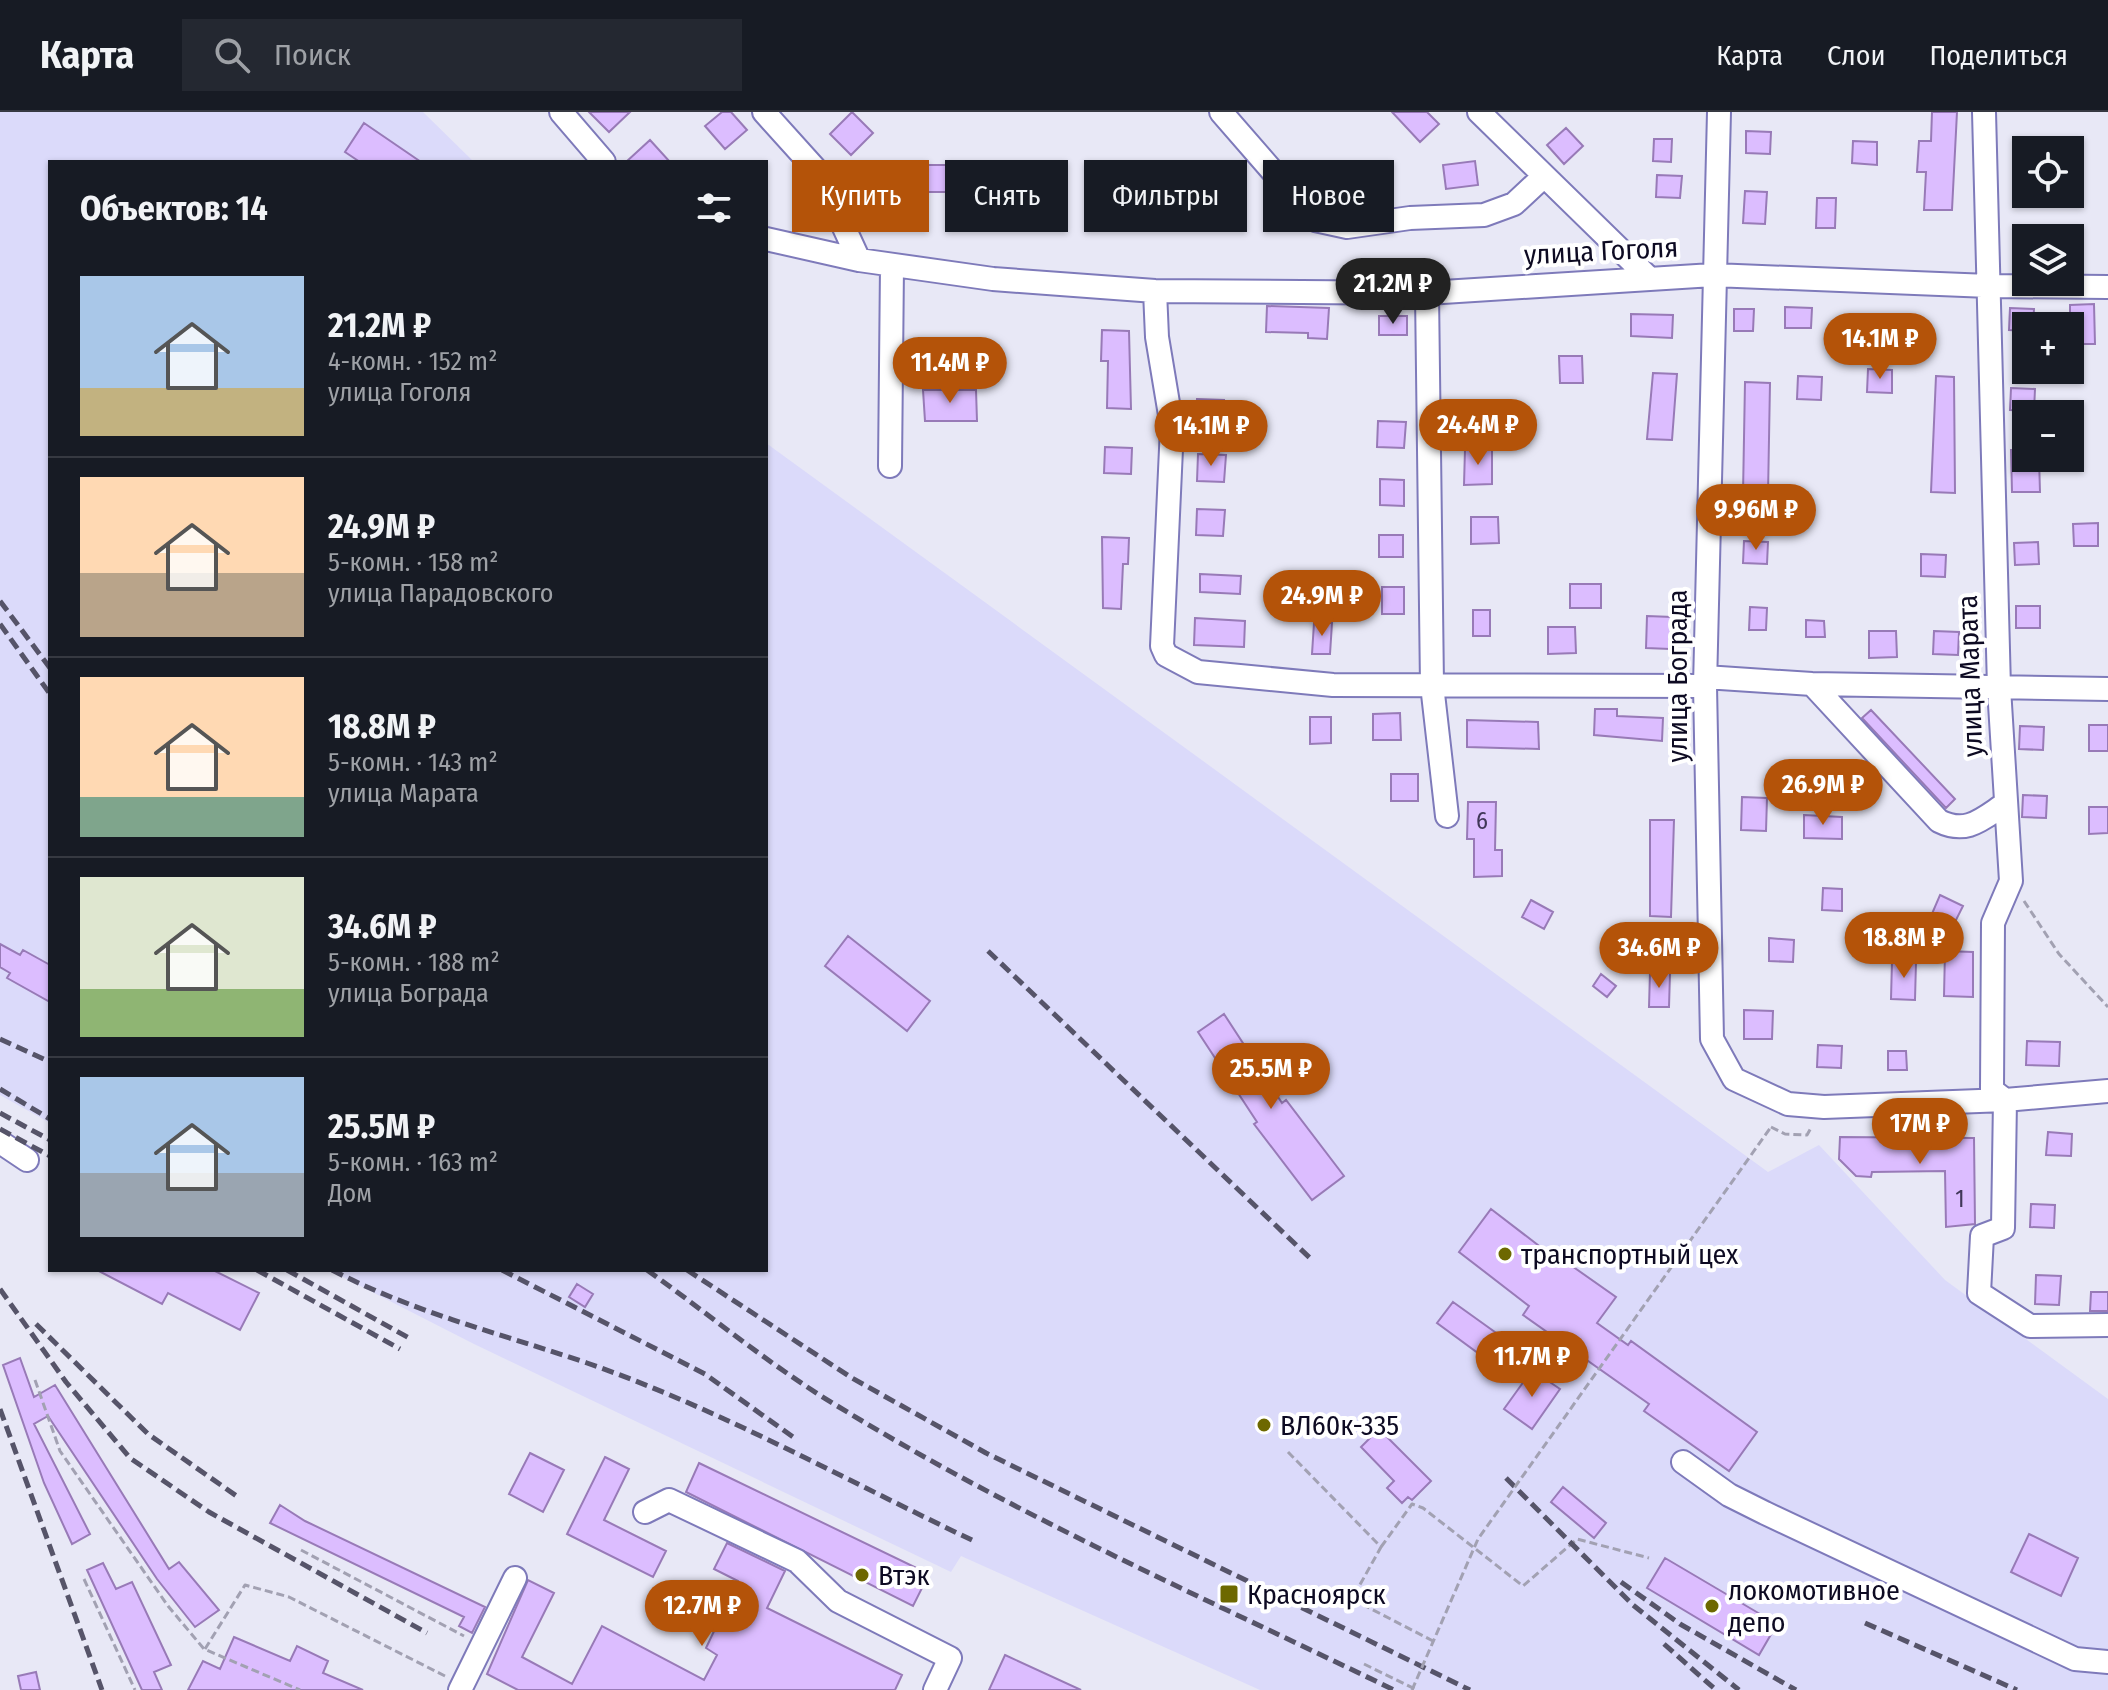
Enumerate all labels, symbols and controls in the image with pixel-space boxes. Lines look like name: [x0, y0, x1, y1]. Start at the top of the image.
search box: [182, 19, 742, 91]
text: Карта: [40, 32, 134, 78]
icon: search: [210, 33, 254, 77]
text: Поиск: [274, 37, 351, 73]
text: Карта: [1716, 39, 1783, 72]
text: Слои: [1827, 39, 1885, 72]
text: Поделиться: [1929, 39, 2068, 72]
map controls: [2012, 136, 2084, 472]
button: locate: [2012, 136, 2084, 208]
chip: Купить: [792, 160, 929, 232]
chip: Снять: [945, 160, 1068, 232]
chip: Фильтры: [1084, 160, 1247, 232]
chip: Новое: [1263, 160, 1394, 232]
icon: filters: [692, 186, 736, 230]
text: Объектов: 14: [80, 188, 268, 229]
button: layers: [2012, 224, 2084, 296]
street label: улица Гоголя: [1523, 230, 1679, 272]
pin: 21.2M ₽: [1319, 258, 1467, 326]
text: 21.2M ₽: [1354, 268, 1432, 299]
text: 21.2M ₽: [328, 305, 431, 346]
icon: home: [144, 308, 240, 404]
button: +: [2012, 312, 2084, 384]
pin: 14.1M ₽: [1806, 313, 1954, 381]
text: 14.1M ₽: [1842, 323, 1918, 354]
pin: 11.4M ₽: [876, 337, 1024, 405]
text: 4-комн. · 152 m²: [328, 346, 497, 377]
text: 11.4M ₽: [911, 347, 989, 378]
text: улица Гоголя: [328, 377, 471, 408]
pin: 24.4M ₽: [1404, 399, 1552, 467]
pin: 14.1M ₽: [1137, 400, 1285, 468]
button: −: [2012, 400, 2084, 472]
text: 24.4M ₽: [1437, 409, 1519, 440]
text: 14.1M ₽: [1173, 410, 1249, 441]
pin: 9.96M ₽: [1682, 484, 1830, 552]
text: 9.96M ₽: [1714, 494, 1798, 525]
text: 24.9M ₽: [328, 506, 435, 547]
icon: home: [144, 509, 240, 605]
text: 5-комн. · 158 m²: [328, 547, 499, 578]
pin: 24.9M ₽: [1248, 570, 1396, 638]
text: улица Парадовского: [328, 578, 554, 609]
text: 24.9M ₽: [1281, 580, 1363, 611]
street label: улица Бограда: [1661, 589, 1694, 763]
street label: улица Марата: [1951, 594, 1989, 758]
text: 18.8M ₽: [328, 706, 436, 747]
icon: home: [144, 709, 240, 805]
text: 5-комн. · 143 m²: [328, 747, 498, 778]
pin: 26.9M ₽: [1749, 759, 1897, 827]
text: 26.9M ₽: [1782, 769, 1864, 800]
text: улица Марата: [328, 778, 479, 809]
house number: 6: [1476, 807, 1488, 835]
text: 34.6M ₽: [328, 906, 437, 947]
icon: home: [144, 909, 240, 1005]
pin: 18.8M ₽: [1830, 912, 1978, 980]
pin: 34.6M ₽: [1585, 922, 1733, 990]
text: 18.8M ₽: [1863, 922, 1945, 953]
text: 34.6M ₽: [1617, 932, 1701, 963]
text: 5-комн. · 188 m²: [328, 947, 500, 978]
text: улица Бограда: [328, 978, 489, 1009]
pin: 25.5M ₽: [1197, 1043, 1345, 1111]
text: 25.5M ₽: [1230, 1053, 1312, 1084]
pin: 17M ₽: [1864, 1098, 1976, 1166]
text: 25.5M ₽: [328, 1106, 435, 1147]
text: 17M ₽: [1890, 1108, 1950, 1139]
icon: home: [144, 1109, 240, 1205]
text: 5-комн. · 163 m²: [328, 1147, 498, 1178]
text: Дом: [328, 1178, 372, 1209]
house number: 1: [1955, 1185, 1965, 1213]
place label: транспортный цех: [1521, 1238, 1739, 1271]
marker: транспортный цех: [1496, 1245, 1514, 1263]
pin: 11.7M ₽: [1458, 1331, 1606, 1399]
text: 11.7M ₽: [1494, 1341, 1570, 1372]
place label: ВЛ60к-335: [1280, 1409, 1399, 1442]
marker: ВЛ60к-335: [1255, 1416, 1273, 1434]
place label: Втэк: [878, 1559, 930, 1592]
marker: Втэк: [853, 1566, 871, 1584]
place label: локомотивное депо: [1728, 1574, 1900, 1639]
place label: Красноярск: [1247, 1578, 1386, 1611]
pin: 12.7M ₽: [628, 1580, 776, 1648]
marker: Красноярск: [1218, 1583, 1240, 1605]
text: 12.7M ₽: [663, 1590, 741, 1621]
marker: локомотивное депо: [1703, 1597, 1721, 1615]

